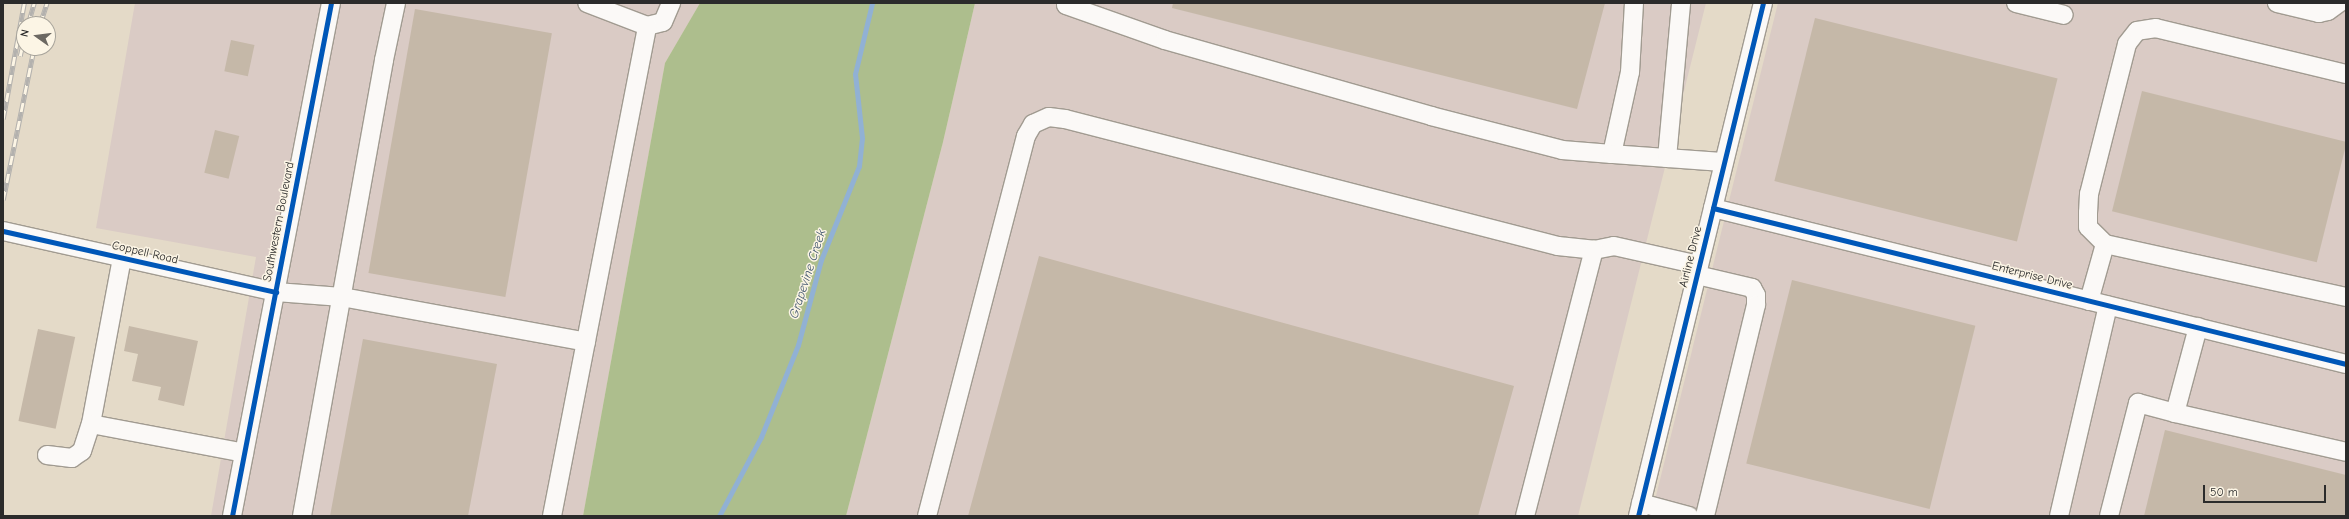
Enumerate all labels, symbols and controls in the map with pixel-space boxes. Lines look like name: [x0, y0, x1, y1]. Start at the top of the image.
north arrow: [16, 16, 56, 56]
text: N: [18, 28, 32, 38]
street label: Southwestern Boulevard: [260, 161, 298, 283]
street label: Airline Drive: [1676, 225, 1706, 289]
water label: Grapevine Creek: [786, 227, 830, 321]
street label: Coppell Road: [110, 238, 180, 268]
street label: Enterprise Drive: [1990, 259, 2074, 293]
scale bar: [2205, 477, 2328, 503]
text: 50 m: [2210, 485, 2238, 499]

